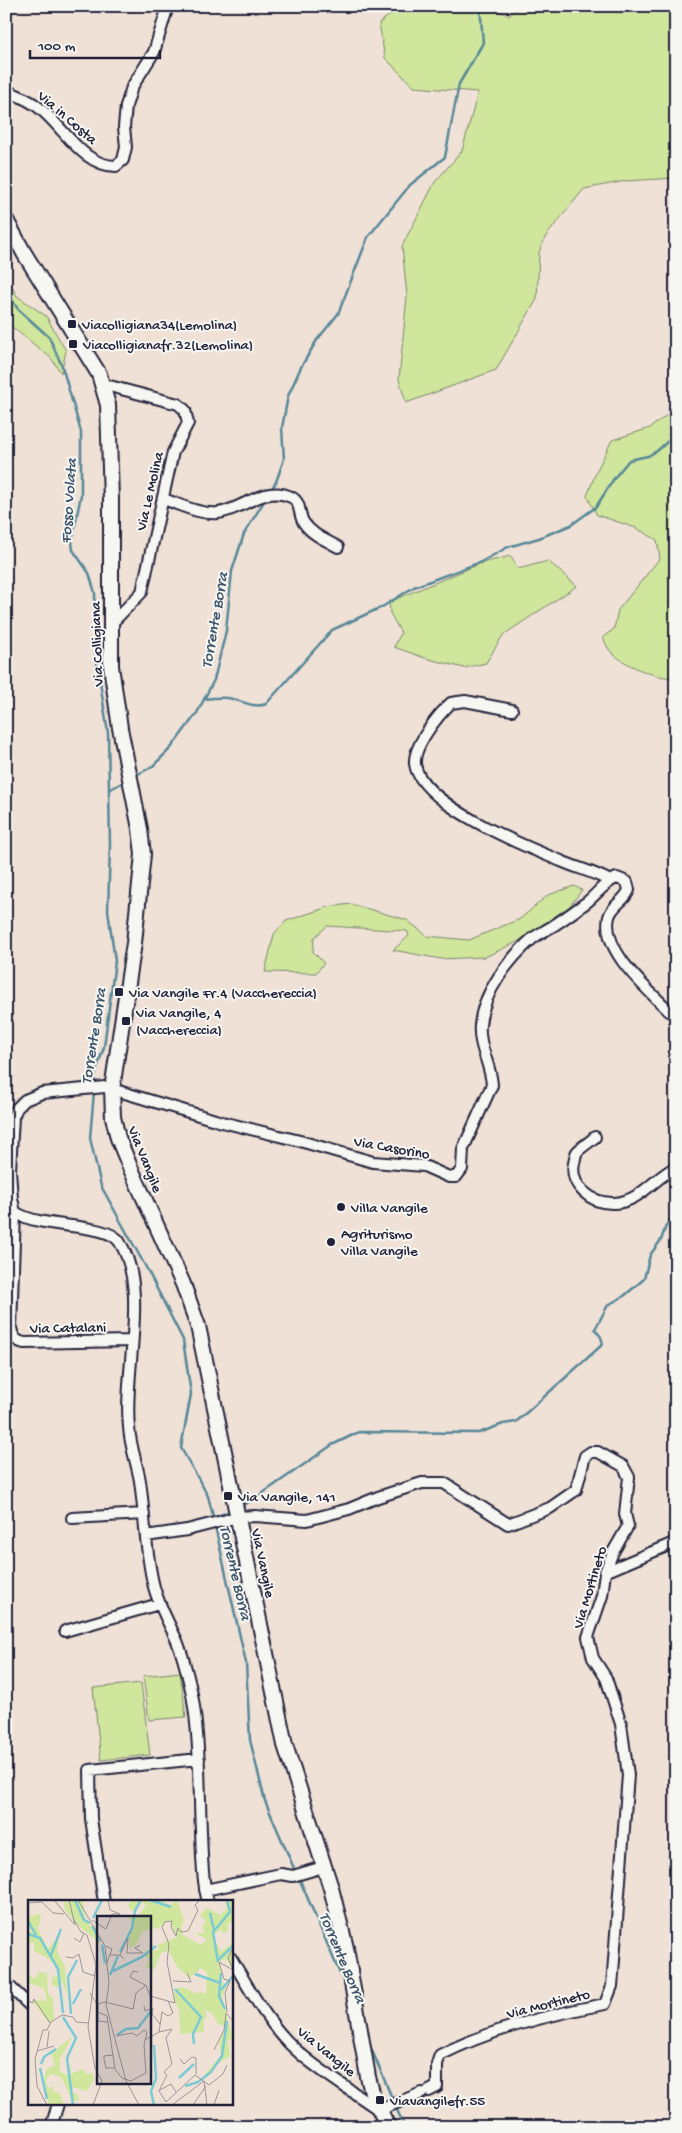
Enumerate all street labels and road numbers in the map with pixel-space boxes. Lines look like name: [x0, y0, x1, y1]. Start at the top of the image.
street label: Via in Costa: [32, 87, 101, 150]
street label: Via Le Molina: [133, 450, 169, 534]
street label: Via Colligiana: [88, 601, 109, 688]
street label: Via Vangile: [122, 1123, 166, 1196]
street label: Via Casorino: [351, 1133, 431, 1165]
street label: Via Catalani: [29, 1319, 106, 1339]
street label: Via Vangile: [246, 1526, 278, 1600]
street label: Via Mortineto: [570, 1544, 612, 1632]
street label: Via Mortineto: [504, 1986, 592, 2024]
street label: Via Vangile: [292, 2023, 359, 2082]

